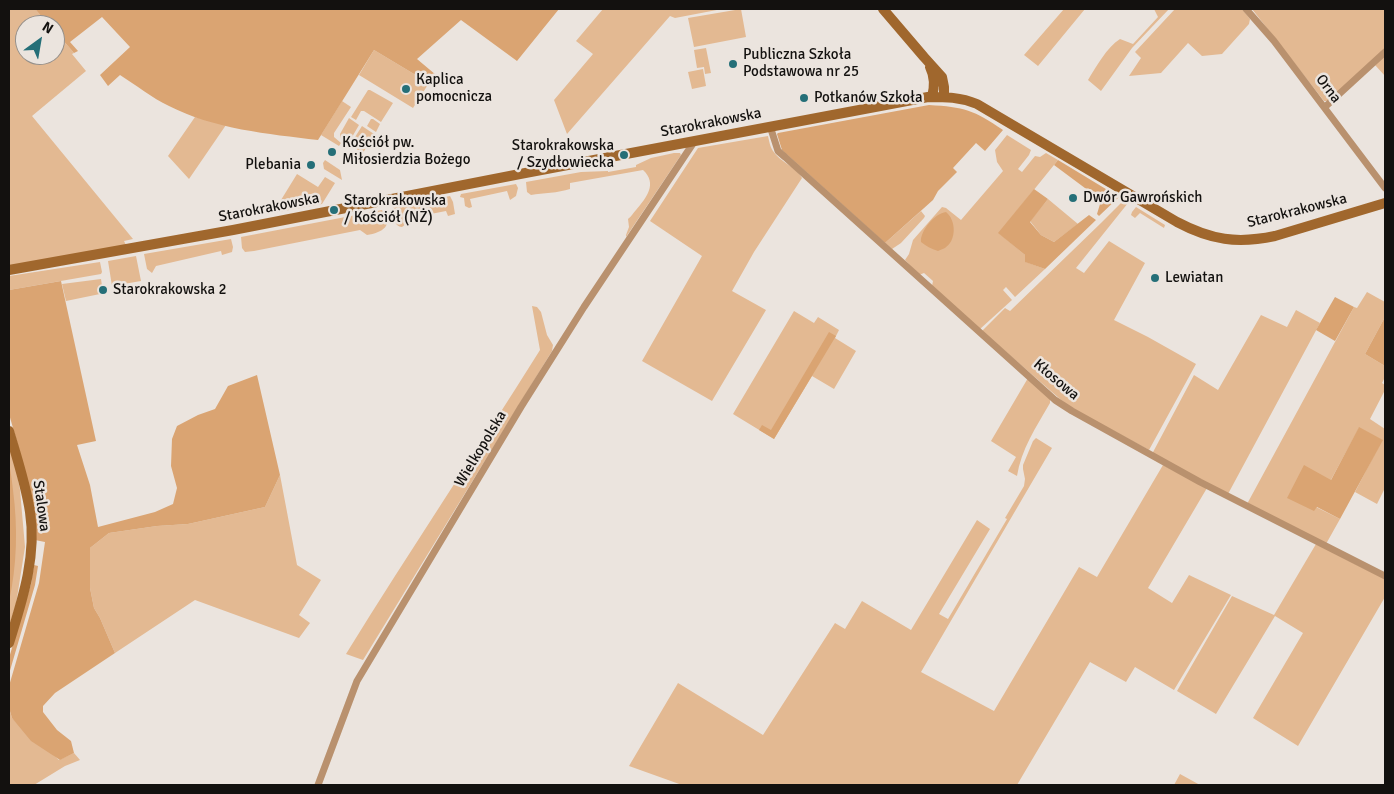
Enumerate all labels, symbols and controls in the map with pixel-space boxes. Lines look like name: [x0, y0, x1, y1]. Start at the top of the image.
north arrow: [15, 15, 65, 65]
text: N: [39, 18, 56, 37]
place label: Publiczna Szkoła Podstawowa nr 25: [743, 46, 859, 81]
marker: Publiczna Szkoła Podstawowa nr 25: [727, 58, 739, 70]
place label: Kaplica pomocnicza: [416, 71, 492, 106]
street label: Orna: [1311, 71, 1345, 107]
marker: Kaplica pomocnicza: [400, 83, 412, 95]
place label: Potkanów Szkoła: [814, 89, 923, 107]
marker: Potkanów Szkoła: [798, 92, 810, 104]
street label: Starokrakowska: [659, 104, 763, 142]
place label: Kościół pw. Miłosierdzia Bożego: [342, 134, 470, 169]
place label: Starokrakowska / Szydłowiecka: [512, 137, 614, 172]
marker: Kościół pw. Miłosierdzia Bożego: [326, 146, 338, 158]
marker: Starokrakowska / Szydłowiecka: [618, 149, 630, 161]
place label: Plebania: [245, 156, 301, 174]
marker: Plebania: [305, 159, 317, 171]
street label: Starokrakowska: [217, 189, 321, 227]
place label: Dwór Gawrońskich: [1083, 189, 1202, 207]
street label: Starokrakowska: [1245, 190, 1349, 232]
place label: Starokrakowska / Kościół (NŻ): [344, 192, 446, 227]
marker: Dwór Gawrońskich: [1067, 192, 1079, 204]
marker: Starokrakowska / Kościół (NŻ): [328, 204, 340, 216]
place label: Lewiatan: [1165, 269, 1223, 287]
marker: Lewiatan: [1149, 272, 1161, 284]
place label: Starokrakowska 2: [113, 281, 227, 299]
marker: Starokrakowska 2: [97, 284, 109, 296]
street label: Kłosowa: [1029, 356, 1083, 404]
street label: Wielkopolska: [451, 408, 511, 490]
street label: Stalowa: [29, 479, 53, 533]

